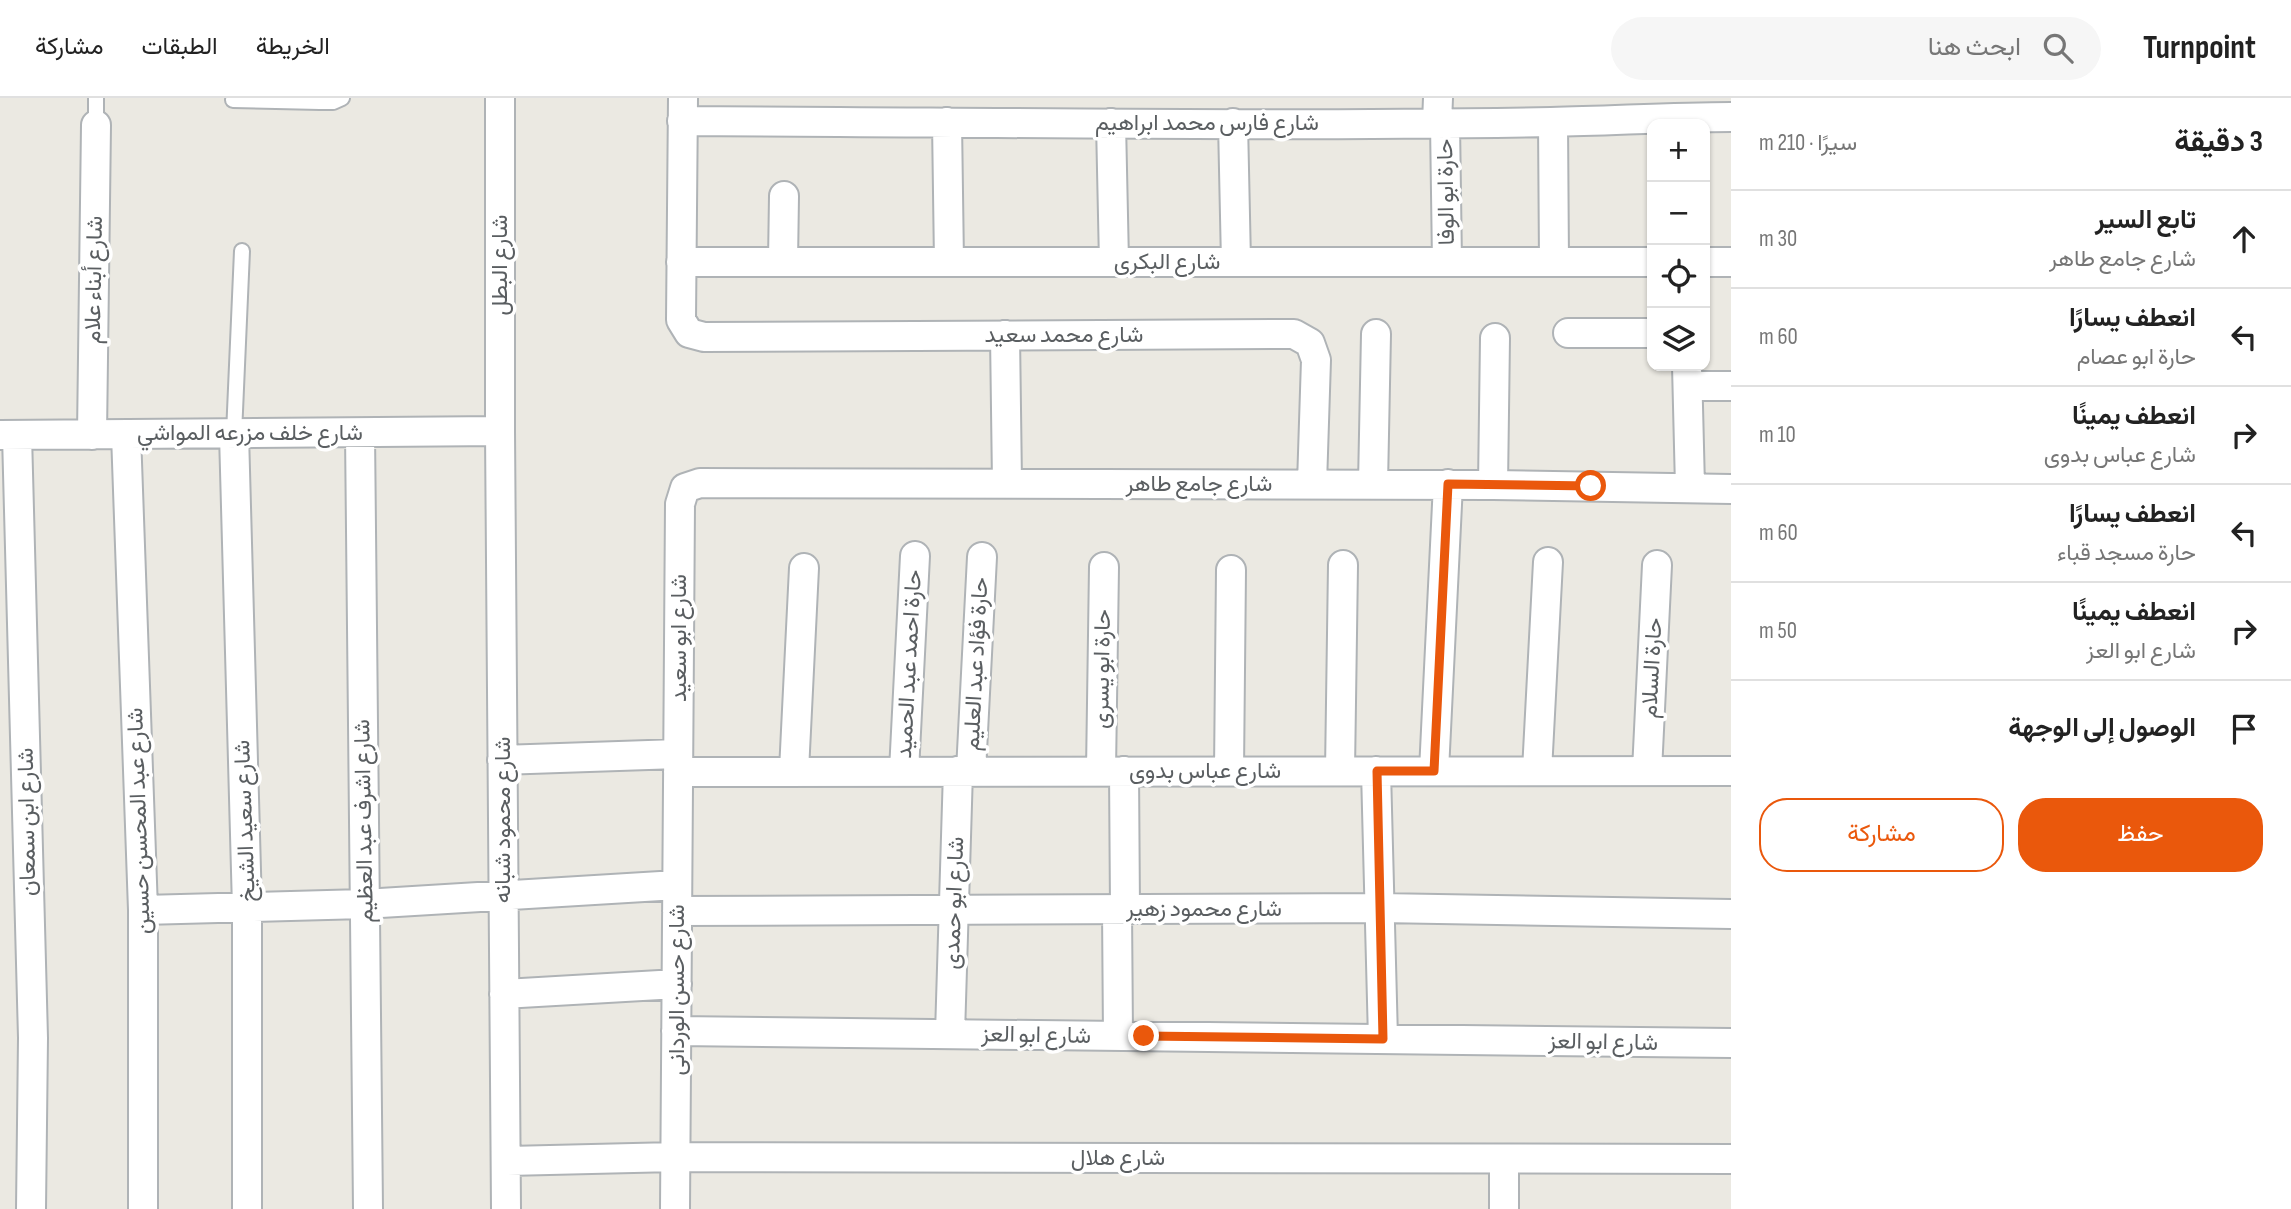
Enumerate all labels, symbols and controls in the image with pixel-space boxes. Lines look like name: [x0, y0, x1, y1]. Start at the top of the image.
search box: [1611, 17, 2101, 80]
text: Turnpoint: [2143, 28, 2256, 68]
icon: search: [2039, 29, 2077, 67]
text: مشاركة: [35, 32, 103, 61]
text: الطبقات: [141, 32, 218, 61]
text: الخريطة: [256, 32, 330, 61]
text: ابحث هنا: [1928, 32, 2021, 63]
street label: شارع فارس محمد ابراهيم: [1095, 109, 1319, 138]
map controls: [1647, 119, 1710, 371]
button: +: [1647, 119, 1710, 182]
text: 3 دقيقة: [2174, 124, 2263, 160]
text: سيرًا · 210 m: [1759, 129, 1857, 157]
street label: حارة ابو الوفا: [1431, 138, 1461, 246]
button: −: [1647, 182, 1710, 245]
text: تابع السير: [2095, 205, 2196, 236]
street label: شارع البطل: [486, 215, 515, 315]
street label: شارع أبناء علام: [79, 216, 110, 344]
icon: ahead: [2225, 220, 2263, 258]
text: 30 m: [1759, 225, 1797, 253]
button: locate: [1647, 245, 1710, 308]
text: شارع جامع طاهر: [2049, 245, 2196, 273]
street label: شارع البكرى: [1114, 248, 1220, 277]
text: انعطف يسارًا: [2069, 303, 2196, 334]
button: layers: [1647, 308, 1710, 371]
icon: left: [2225, 318, 2263, 356]
street label: شارع محمد سعيد: [985, 321, 1143, 350]
text: 60 m: [1759, 323, 1798, 351]
text: حارة ابو عصام: [2077, 343, 2196, 371]
text: انعطف يمينًا: [2072, 401, 2196, 432]
icon: right: [2225, 416, 2263, 454]
street label: شارع خلف مزرعه المواشي: [137, 419, 363, 451]
text: 10 m: [1759, 421, 1796, 449]
text: شارع عباس بدوى: [2044, 441, 2196, 469]
street label: شارع جامع طاهر: [1125, 470, 1272, 499]
route start: [1575, 470, 1606, 501]
text: انعطف يسارًا: [2069, 499, 2196, 530]
icon: left: [2225, 514, 2263, 552]
text: 60 m: [1759, 519, 1798, 547]
text: حارة مسجد قباء: [2057, 539, 2196, 567]
street label: حارة احمد عبد الحميد: [890, 569, 928, 759]
street label: شارع ابو سعيد: [665, 574, 694, 702]
street label: حارة فؤاد عبد العليم: [957, 576, 995, 752]
text: انعطف يمينًا: [2072, 597, 2196, 628]
street label: حارة ابو يسرى: [1087, 609, 1117, 729]
icon: right: [2225, 612, 2263, 650]
street label: حارة السلام: [1635, 617, 1669, 719]
text: 50 m: [1759, 617, 1797, 645]
text: شارع ابو العز: [2086, 637, 2196, 665]
street label: شارع عبد المحسن حسين: [121, 707, 158, 935]
icon: arrive: [2225, 710, 2263, 748]
text: الوصول إلى الوجهة: [2008, 713, 2196, 744]
street label: شارع اشرف عبد العظيم: [348, 719, 381, 923]
street label: شارع محمود شبانه: [489, 737, 518, 903]
street label: شارع سعيد الشيخ: [228, 739, 263, 903]
street label: شارع ابن سمعان: [12, 748, 43, 896]
street label: شارع عباس بدوى: [1129, 757, 1281, 786]
button: مشاركة: [1759, 798, 2004, 872]
button: حفظ: [2018, 798, 2263, 872]
street label: شارع ابو حمدى: [938, 836, 971, 970]
street label: شارع محمود زهير: [1125, 895, 1282, 924]
street label: شارع حسن الوردانى: [663, 904, 692, 1076]
street label: شارع ابو العز: [980, 1020, 1091, 1051]
route end: [1128, 1020, 1159, 1051]
street label: شارع ابو العز: [1547, 1027, 1658, 1058]
street label: شارع هلال: [1071, 1144, 1165, 1173]

